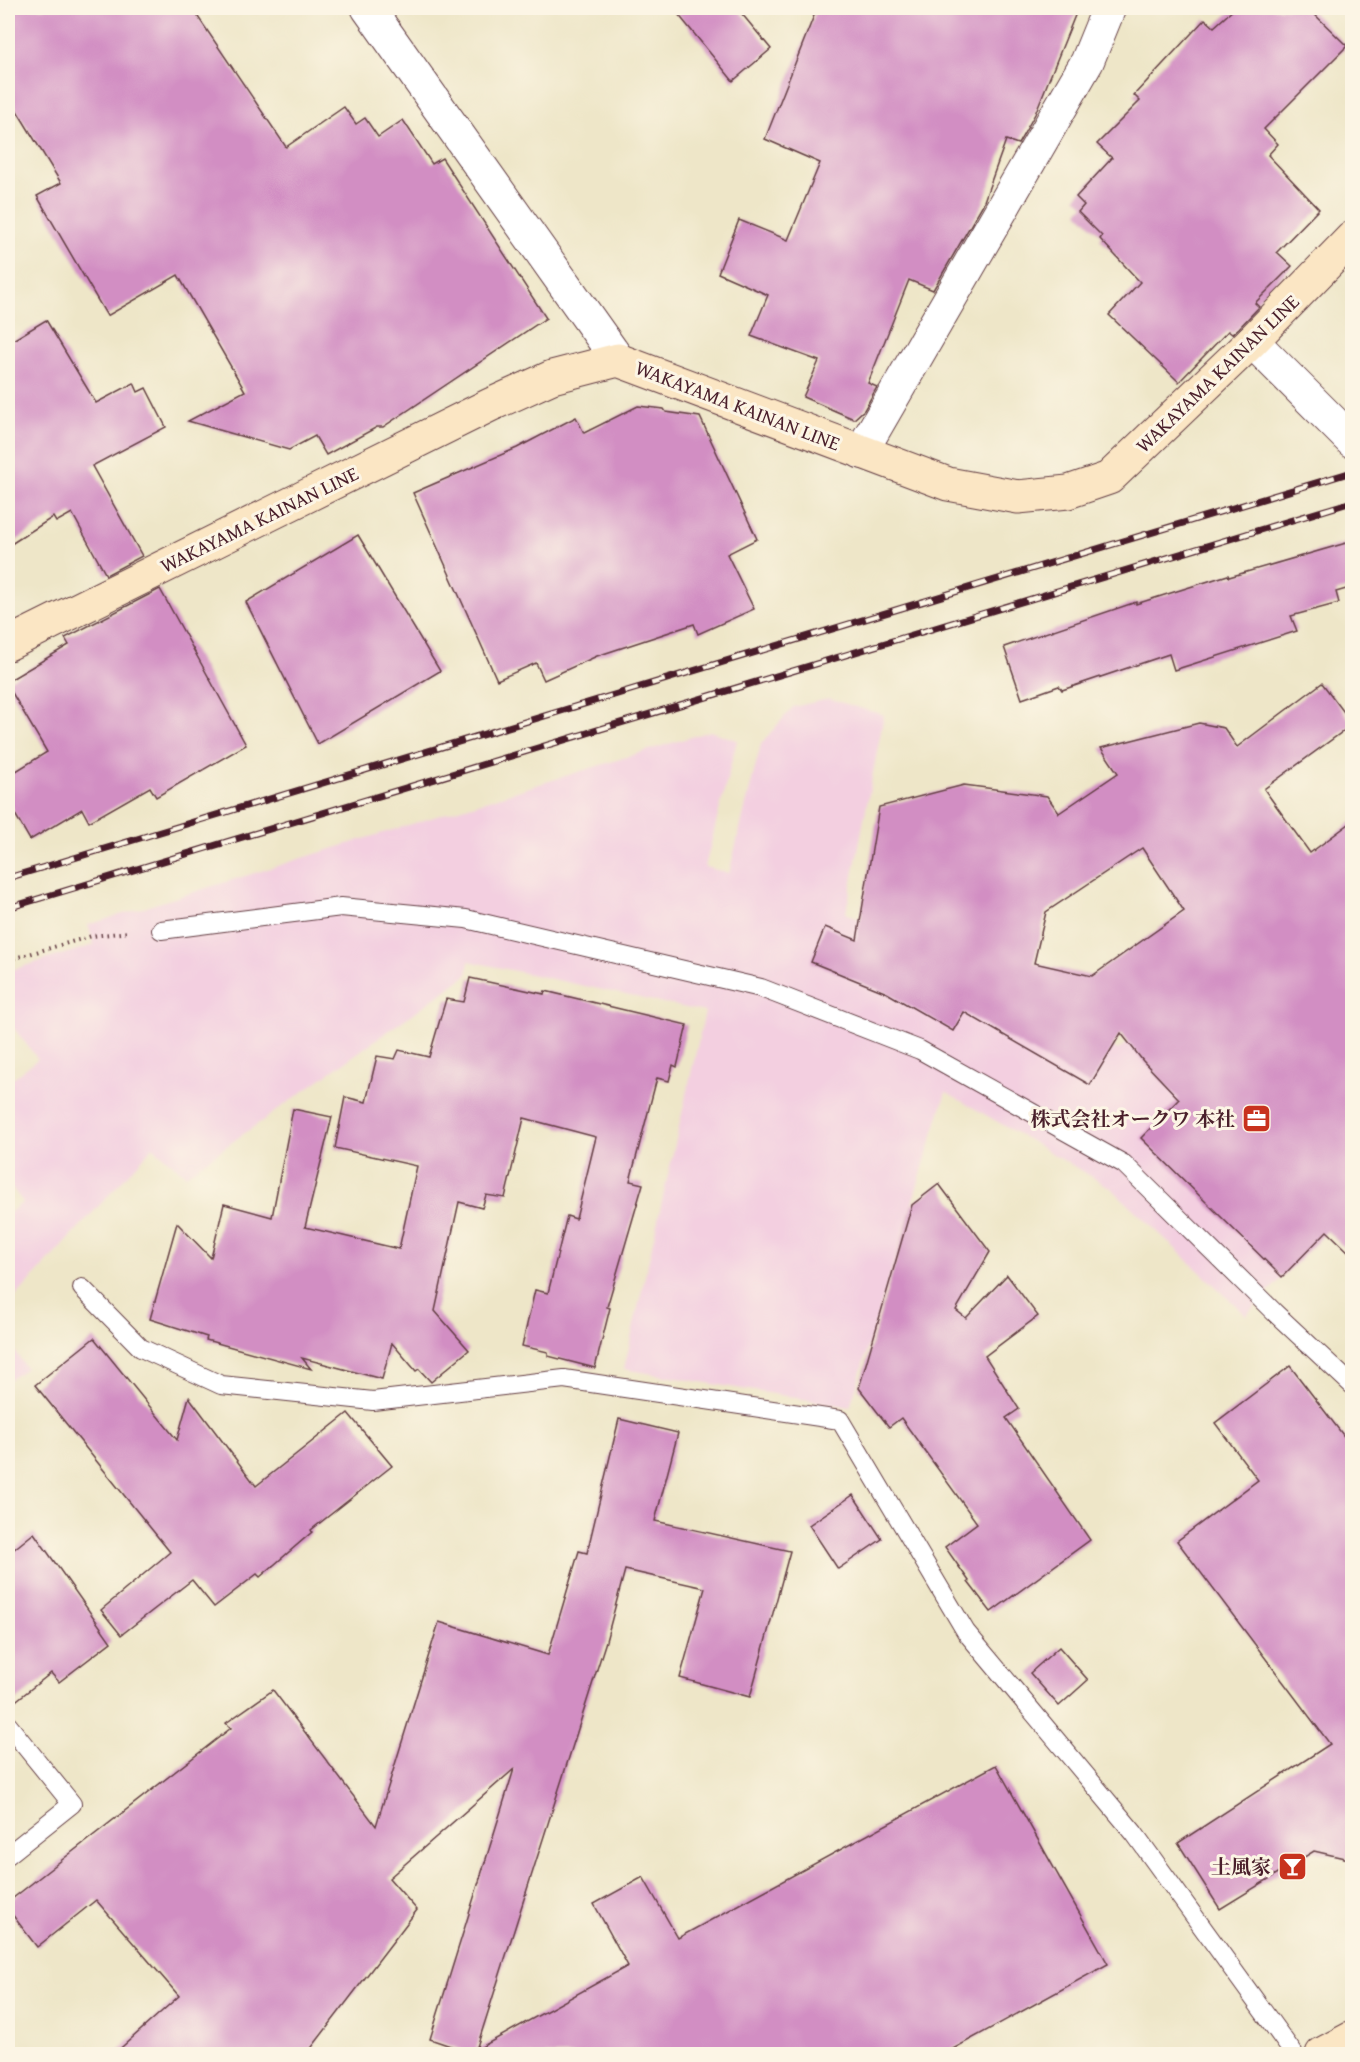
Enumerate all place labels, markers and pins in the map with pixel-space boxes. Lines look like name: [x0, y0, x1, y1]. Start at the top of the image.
office icon: 株式会社オークワ 本社: [1240, 1102, 1272, 1134]
place label: 株式会社オークワ 本社: [1031, 1104, 1235, 1133]
bar icon: 土風家: [1276, 1850, 1308, 1882]
place label: 土風家: [1211, 1852, 1271, 1881]

